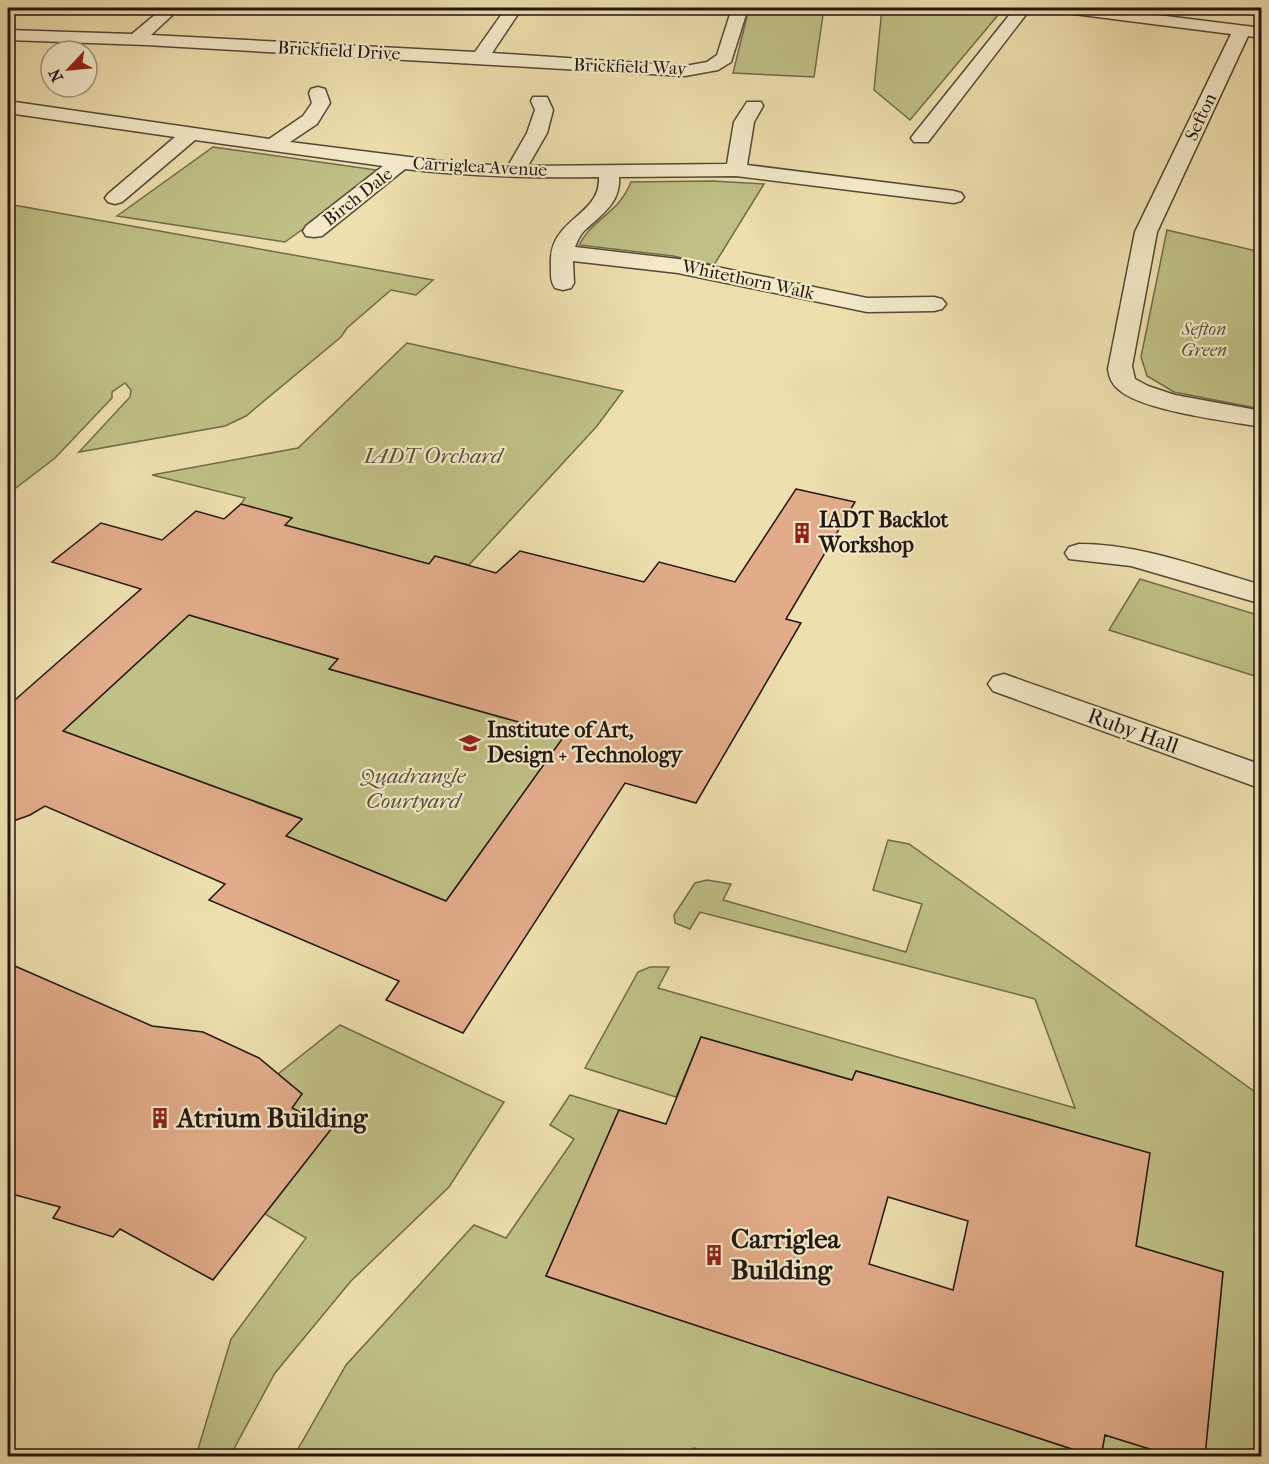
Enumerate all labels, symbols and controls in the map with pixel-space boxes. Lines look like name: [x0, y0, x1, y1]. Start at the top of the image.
street label: Brickfield Drive: [277, 37, 401, 65]
north arrow: [39, 39, 99, 99]
street label: Brickfield Way: [573, 55, 688, 80]
text: N: [44, 65, 67, 85]
street label: Sefton: [1181, 89, 1221, 144]
street label: Carriglea Avenue: [412, 153, 548, 181]
street label: Birch Dale: [319, 163, 397, 231]
street label: Whitethorn Walk: [679, 256, 817, 304]
park label: Sefton Green: [1181, 319, 1227, 361]
park label: IADT Orchard: [363, 443, 505, 469]
place label: IADT Backlot Workshop: [818, 507, 950, 558]
building icon: IADT Backlot Workshop: [790, 521, 814, 545]
street label: Ruby Hall: [1084, 703, 1182, 759]
place label: Institute of Art, Design + Technology: [487, 717, 683, 768]
school or university icon: Institute of Art, Design + Technology: [458, 731, 482, 755]
park label: Quadrangle Courtyard: [359, 763, 467, 814]
place label: Atrium Building: [175, 1102, 369, 1134]
building icon: Atrium Building: [148, 1106, 172, 1130]
place label: Carriglea Building: [731, 1223, 842, 1286]
building icon: Carriglea Building: [702, 1243, 726, 1267]

